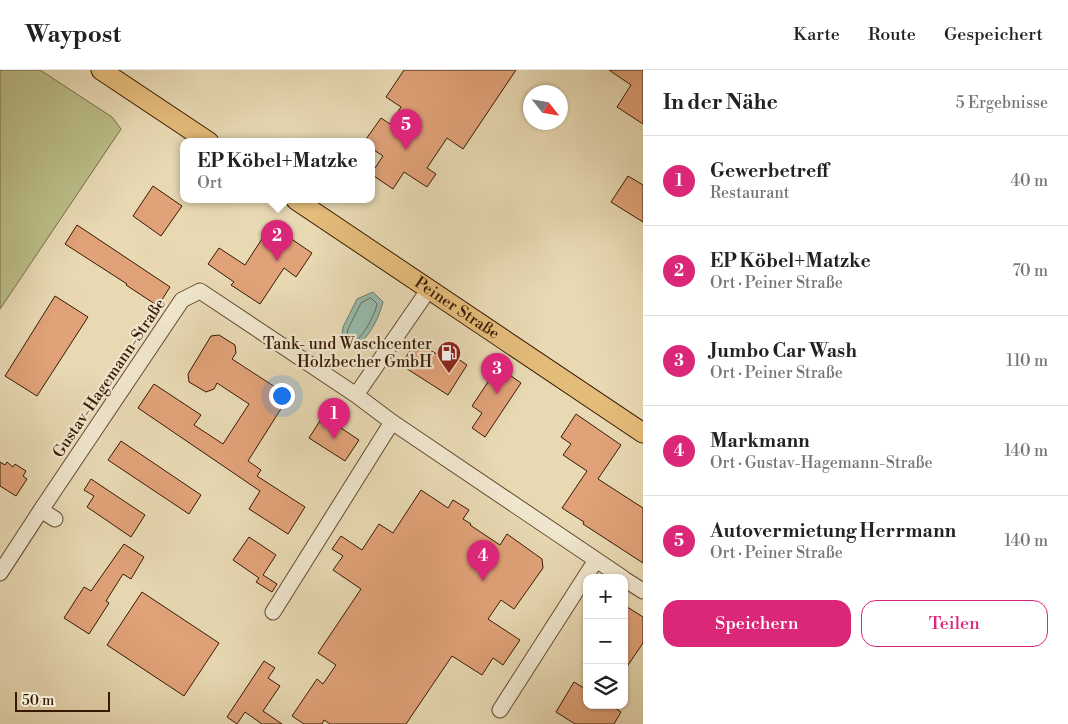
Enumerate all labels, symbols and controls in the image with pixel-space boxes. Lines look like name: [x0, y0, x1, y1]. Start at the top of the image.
text: Waypost: [25, 20, 121, 50]
text: Karte: [793, 23, 840, 46]
text: Route: [868, 23, 916, 46]
text: Gespeichert: [944, 23, 1043, 46]
north arrow: [523, 85, 568, 130]
text: In der Nähe: [663, 90, 778, 116]
text: 5 Ergebnisse: [956, 93, 1048, 113]
pin: 5: [390, 109, 422, 150]
popup: [180, 138, 375, 203]
text: EP Köbel+Matzke: [197, 149, 358, 173]
text: Gewerbetreff: [710, 159, 829, 183]
text: 1: [675, 171, 683, 191]
text: 40 m: [1011, 171, 1048, 191]
text: Ort: [197, 173, 223, 193]
text: Restaurant: [710, 183, 789, 203]
pin: 2: [261, 220, 293, 261]
text: EP Köbel+Matzke: [710, 249, 871, 273]
text: 2: [674, 261, 684, 281]
text: 70 m: [1012, 261, 1048, 281]
street label: Peiner Straße: [411, 273, 503, 344]
text: Ort · Peiner Straße: [710, 273, 843, 293]
street label: Gustav-Hagemann-Straße: [48, 295, 170, 461]
place label: Tank- und Waschcenter Holzbecher GmbH: [263, 334, 432, 372]
text: Jumbo Car Wash: [710, 339, 857, 363]
fuel station icon: Tank- und Waschcenter Holzbecher GmbH: [436, 340, 462, 374]
text: 3: [674, 351, 684, 371]
text: 110 m: [1006, 351, 1048, 371]
pin: 3: [481, 353, 513, 394]
text: Ort · Peiner Straße: [710, 363, 843, 383]
your location: [269, 383, 295, 409]
pin: 1: [318, 398, 350, 439]
text: Markmann: [710, 429, 810, 453]
text: 4: [674, 441, 684, 461]
text: 140 m: [1004, 441, 1048, 461]
text: Ort · Gustav-Hagemann-Straße: [710, 453, 933, 473]
text: Autovermietung Herrmann: [710, 519, 956, 543]
text: 5: [674, 531, 684, 551]
text: 140 m: [1004, 531, 1048, 551]
pin: 4: [467, 540, 499, 581]
text: Ort · Peiner Straße: [710, 543, 843, 563]
map controls: [583, 574, 628, 709]
button: +: [583, 574, 628, 619]
button: Speichern: [663, 600, 851, 647]
button: Teilen: [861, 600, 1048, 647]
button: −: [583, 619, 628, 664]
button: layers: [583, 664, 628, 709]
scale bar: [15, 689, 110, 712]
text: 50 m: [22, 692, 54, 710]

